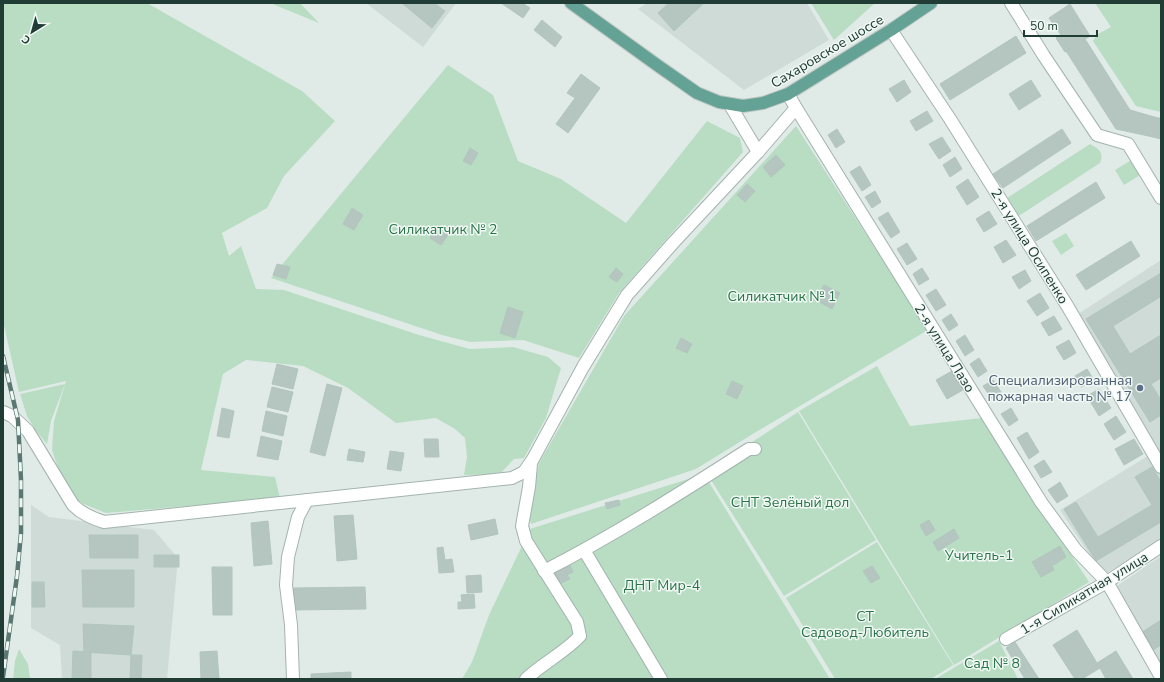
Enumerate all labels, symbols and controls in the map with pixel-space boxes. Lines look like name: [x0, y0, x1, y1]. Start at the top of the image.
street label: Сахаровское шоссе: [767, 10, 887, 93]
north arrow: [12, 12, 52, 52]
scale bar: [1024, 12, 1097, 38]
text: 50 m: [1030, 18, 1058, 34]
text: С: [18, 31, 34, 48]
street label: 2-я улица Осипенко: [986, 185, 1073, 308]
park label: Силикатчик № 2: [389, 220, 497, 239]
park label: Силикатчик № 1: [728, 287, 836, 306]
street label: 2-я улица Лазо: [910, 300, 979, 396]
place label: Специализированная пожарная часть № 17: [987, 371, 1132, 406]
marker: Специализированная пожарная часть № 17: [1135, 383, 1145, 393]
park label: СНТ Зелёный дол: [731, 493, 849, 512]
park label: Учитель-1: [944, 546, 1013, 565]
street label: 1-я Силикатная улица: [1017, 548, 1152, 639]
park label: ДНТ Мир-4: [624, 576, 700, 595]
park label: СТ Садовод-Любитель: [801, 607, 929, 642]
park label: Сад № 8: [964, 654, 1020, 673]

